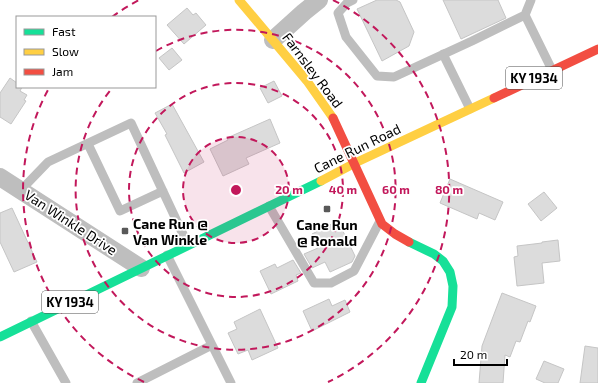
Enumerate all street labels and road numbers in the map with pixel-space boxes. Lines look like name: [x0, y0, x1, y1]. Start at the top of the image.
street label: Farnsley Road: [279, 29, 347, 111]
road number: KY 1934: [506, 67, 562, 89]
street label: Cane Run Road: [311, 120, 403, 176]
street label: Van Winkle Drive: [22, 186, 120, 258]
road number: KY 1934: [42, 291, 98, 313]

